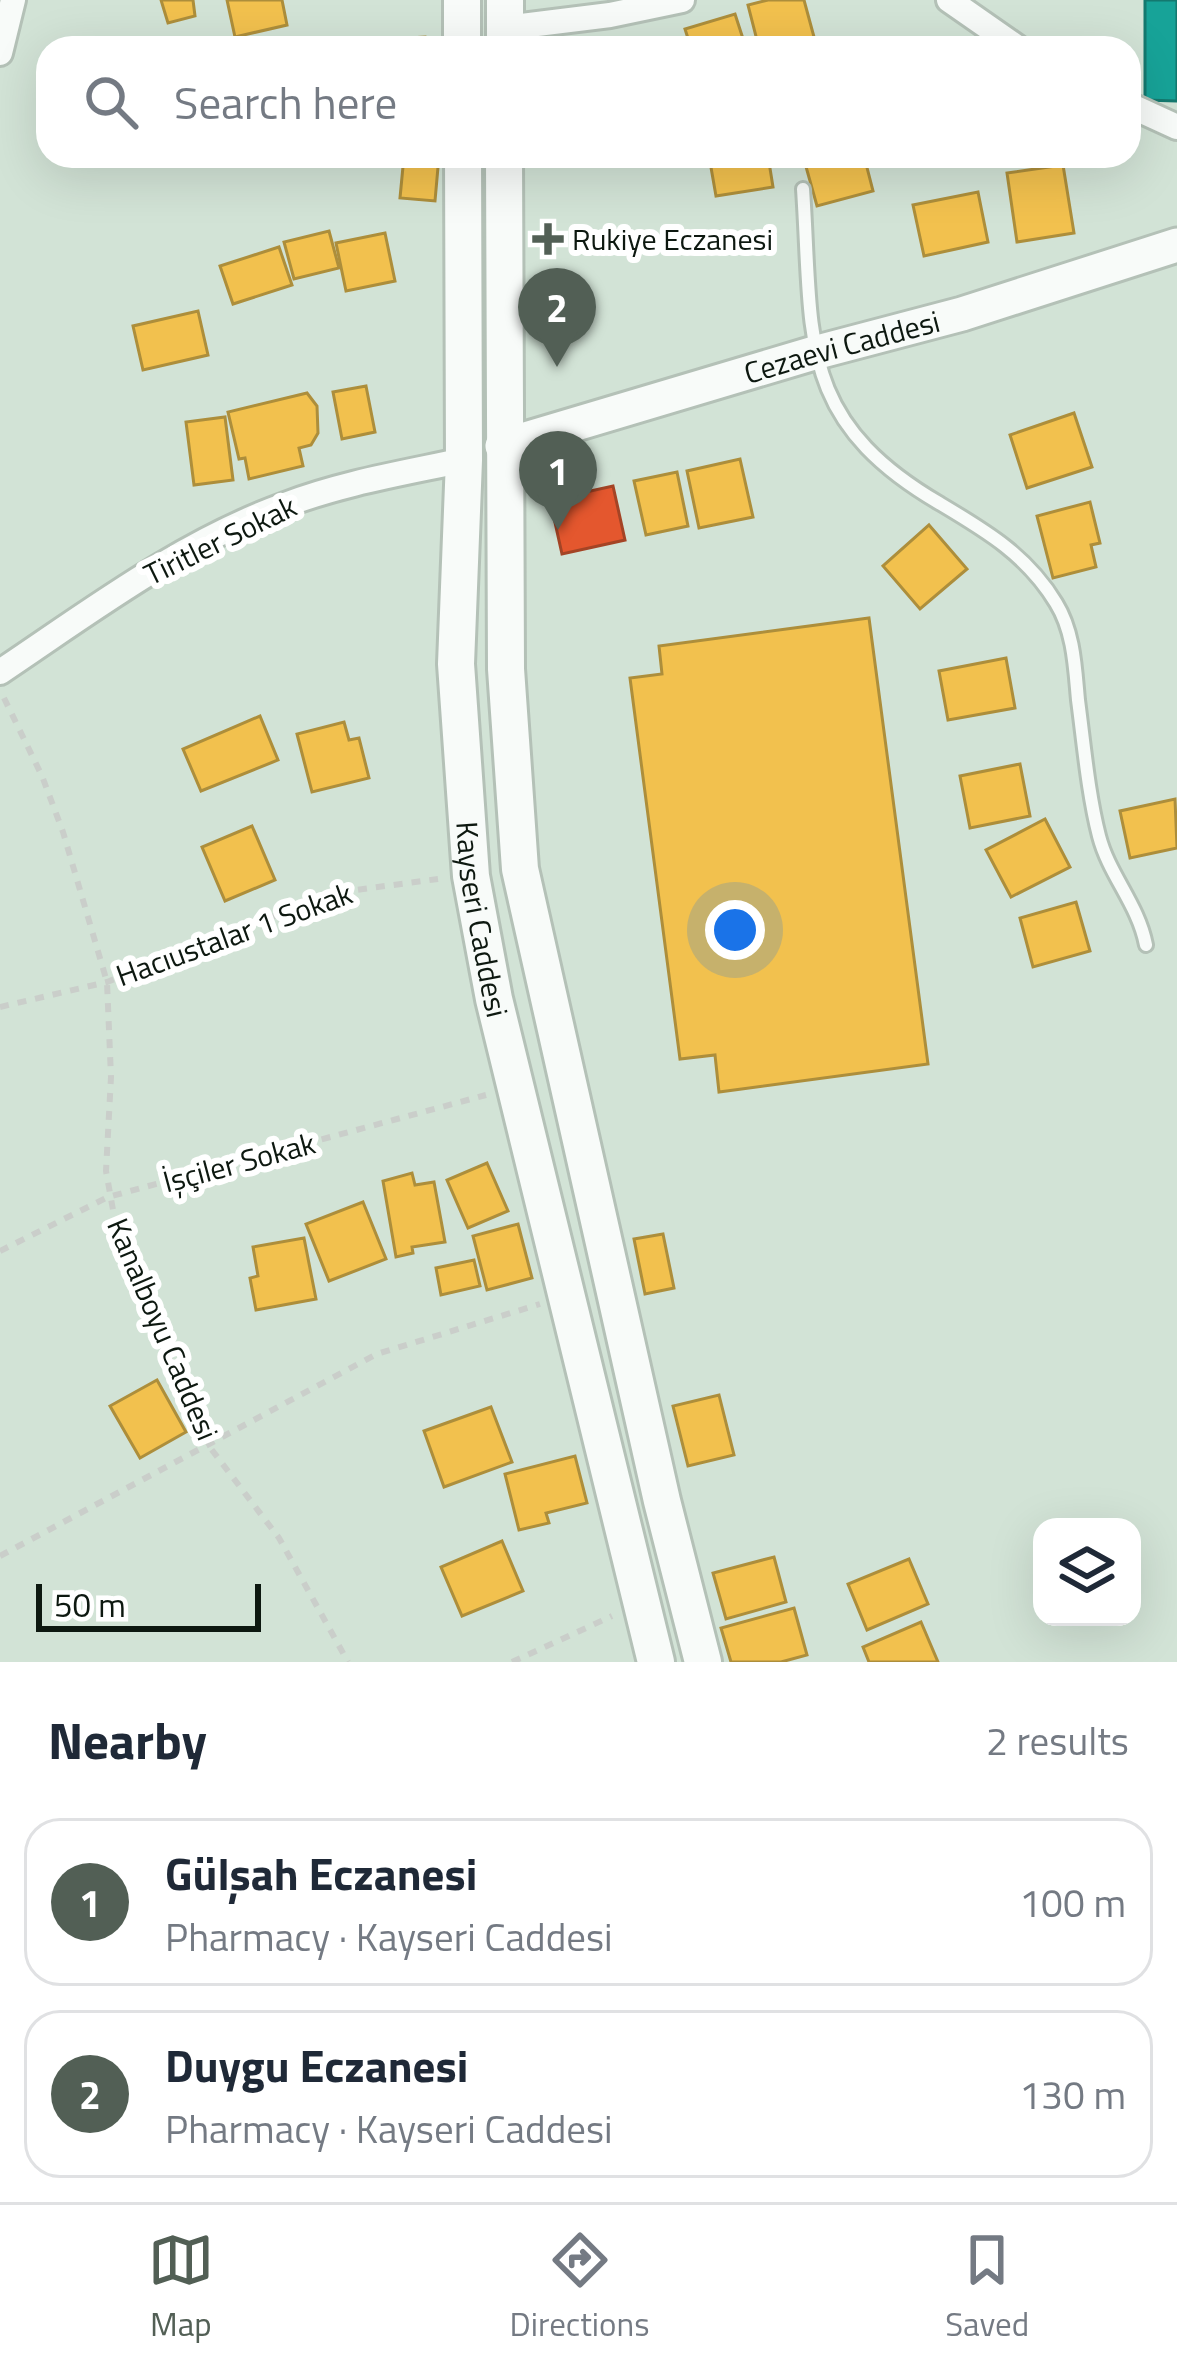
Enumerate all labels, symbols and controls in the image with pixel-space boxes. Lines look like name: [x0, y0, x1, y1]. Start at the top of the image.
search box: [36, 36, 1141, 168]
text: Search here: [174, 68, 397, 136]
icon: search: [78, 69, 144, 135]
place label: Rukiye Eczanesi: [572, 216, 773, 262]
marker: Rukiye Eczanesi: [535, 226, 561, 252]
pin: 2: [518, 268, 596, 367]
street label: Cezaevi Caddesi: [738, 298, 945, 396]
pin: 1: [519, 431, 597, 530]
street label: Tiritler Sokak: [136, 483, 304, 597]
street label: Kayseri Caddesi: [444, 820, 521, 1022]
street label: Hacıustalar 1 Sokak: [109, 870, 359, 998]
your location: [705, 900, 765, 960]
street label: İşçiler Sokak: [158, 1120, 320, 1204]
street label: Kanalboyu Caddesi: [95, 1211, 231, 1447]
map controls: [1033, 1518, 1141, 1626]
button: layers: [1033, 1518, 1141, 1626]
scale bar: [36, 1578, 261, 1631]
text: 50 m: [54, 1580, 126, 1630]
text: Nearby: [48, 1701, 207, 1779]
text: 2 results: [986, 1711, 1129, 1770]
text: Gülşah Eczanesi: [165, 1839, 477, 1907]
text: 1: [79, 1873, 101, 1932]
text: 100 m: [1019, 1873, 1126, 1932]
text: Pharmacy · Kayseri Caddesi: [165, 1907, 613, 1966]
text: Duygu Eczanesi: [165, 2031, 468, 2099]
text: 2: [79, 2065, 101, 2124]
text: 130 m: [1019, 2065, 1126, 2124]
text: Pharmacy · Kayseri Caddesi: [165, 2099, 613, 2158]
tab: Map: [148, 2227, 214, 2349]
tab: Directions: [510, 2227, 649, 2349]
tab: Saved: [945, 2227, 1029, 2349]

